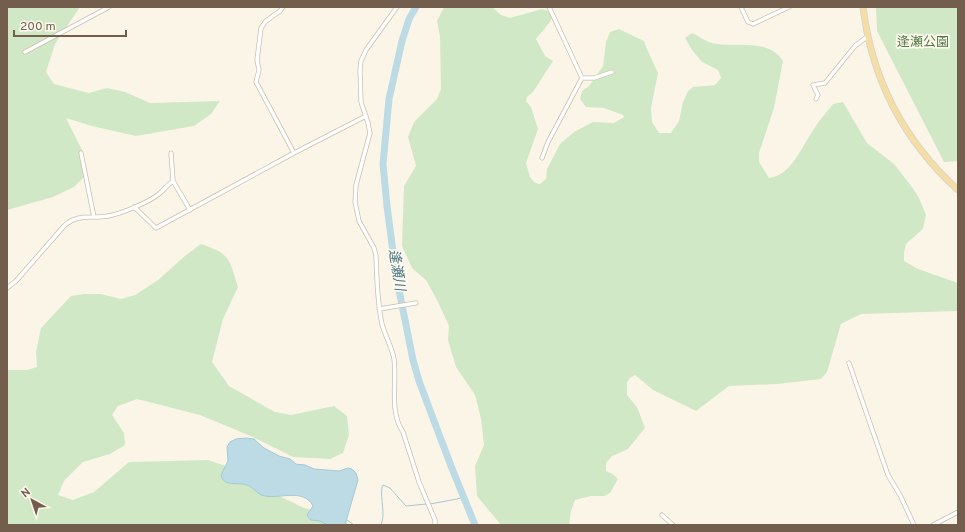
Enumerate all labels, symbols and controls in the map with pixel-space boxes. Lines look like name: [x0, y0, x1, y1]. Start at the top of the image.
scale bar: [14, 12, 126, 38]
text: 200 m: [20, 19, 56, 35]
park label: 逢瀬公園: [897, 35, 949, 51]
water label: 逢瀬川: [384, 248, 408, 294]
north arrow: [12, 480, 52, 520]
text: N: [19, 485, 34, 501]

